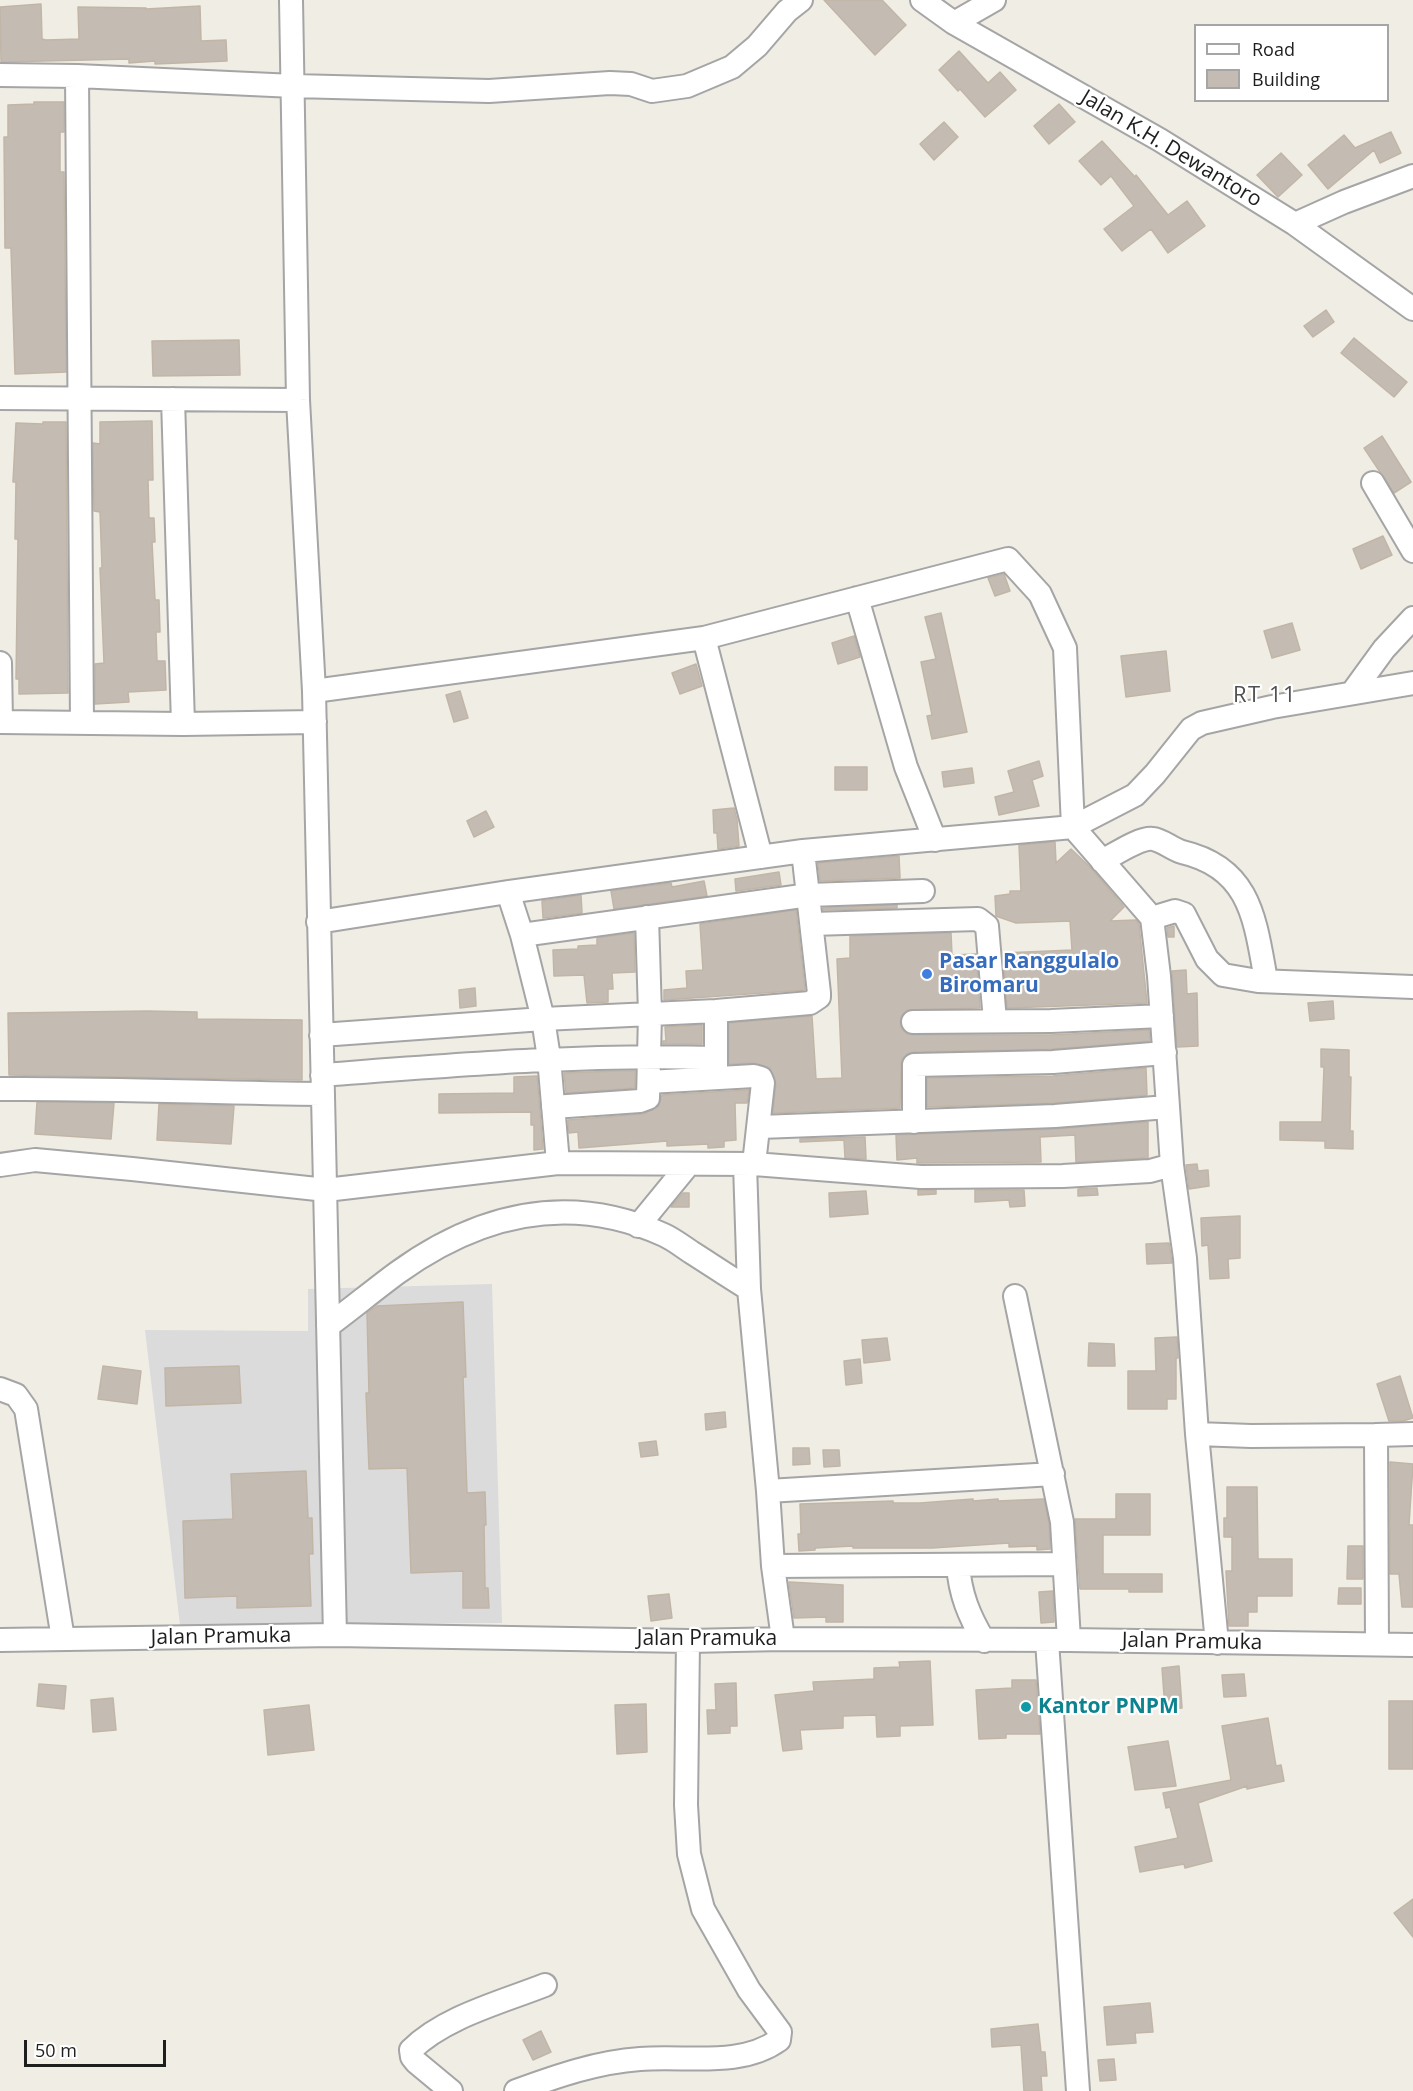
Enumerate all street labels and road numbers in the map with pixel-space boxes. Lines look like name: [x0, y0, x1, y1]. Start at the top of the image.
street label: Jalan K.H. Dewantoro: [1076, 85, 1266, 213]
street label: Jalan Pramuka: [151, 1623, 291, 1651]
street label: Jalan Pramuka: [637, 1626, 777, 1652]
street label: Jalan Pramuka: [1122, 1628, 1262, 1656]

